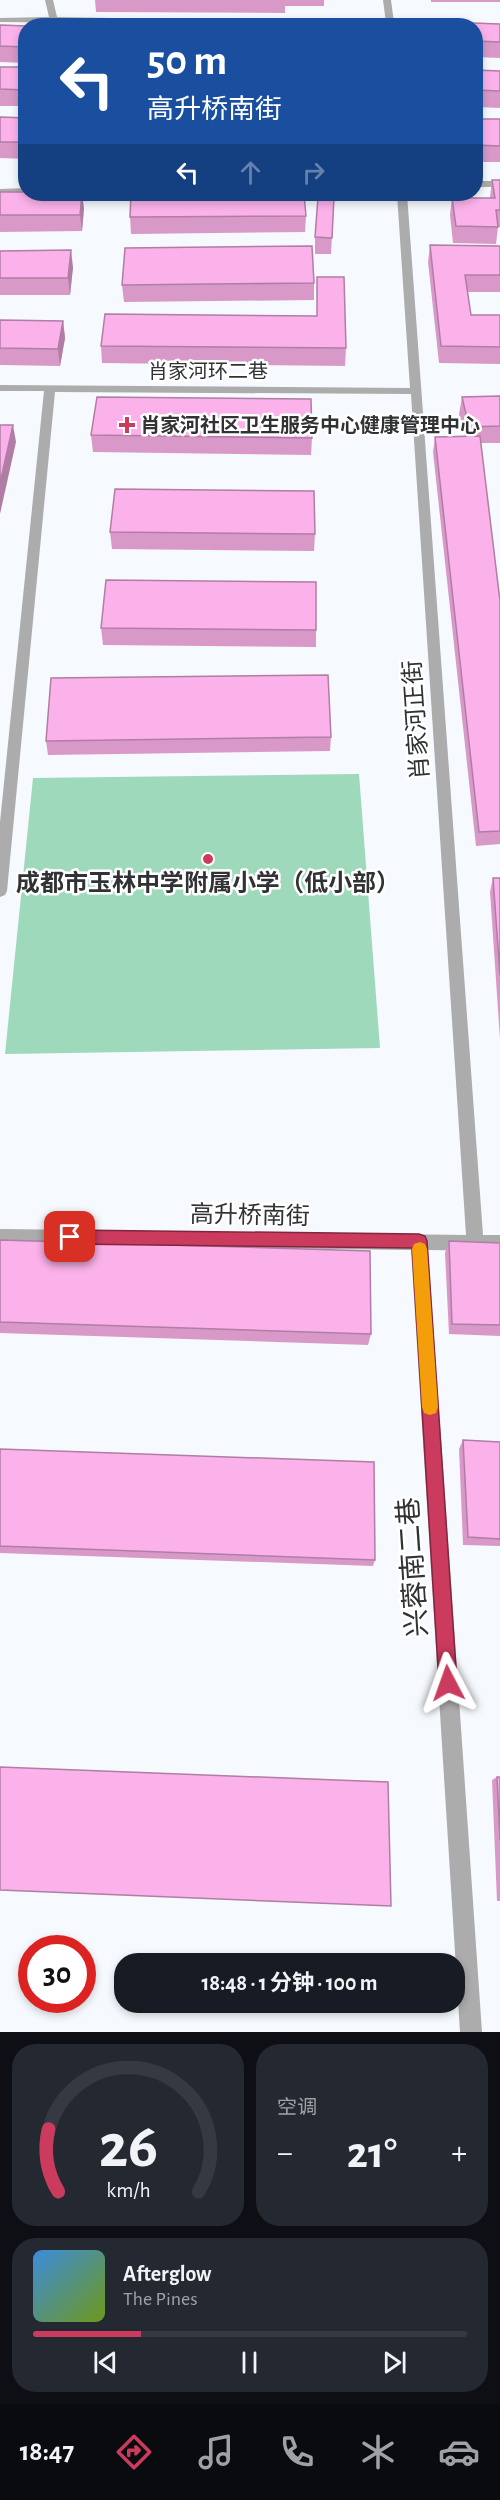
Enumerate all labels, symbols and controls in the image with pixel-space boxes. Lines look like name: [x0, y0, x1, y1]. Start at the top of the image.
text: 50 m: [147, 40, 227, 82]
icon: left: [48, 42, 126, 120]
text: 高升桥南街: [147, 96, 282, 123]
icon: left: [171, 156, 204, 189]
icon: ahead: [234, 156, 267, 189]
icon: right: [297, 156, 330, 189]
street label: 肖家河环二巷: [148, 361, 268, 382]
place label: 肖家河社区卫生服务中心健康管理中心: [140, 414, 480, 436]
marker: 肖家河社区卫生服务中心健康管理中心: [118, 416, 136, 434]
street label: 肖家河正街: [399, 659, 433, 781]
marker: 成都市玉林中学附属小学（低小部）: [201, 852, 215, 866]
place label: 成都市玉林中学附属小学（低小部）: [16, 870, 400, 896]
street label: 高升桥南街: [190, 1201, 310, 1229]
pin: [44, 1211, 95, 1262]
icon: arrive: [53, 1220, 86, 1253]
street label: 兴蓉南二巷: [393, 1496, 433, 1638]
position arrow: [416, 1651, 480, 1715]
speed limit sign: 30: [18, 1935, 96, 2013]
text: 18:48 · 1 分钟 · 100 m: [201, 1972, 378, 1994]
text: 空调: [277, 2098, 317, 2118]
text: 26: [98, 2116, 158, 2178]
text: 21°: [347, 2131, 397, 2176]
text: −: [277, 2137, 293, 2170]
text: +: [451, 2137, 467, 2170]
text: km/h: [106, 2180, 150, 2201]
text: Afterglow: [123, 2263, 211, 2285]
text: The Pines: [123, 2289, 198, 2309]
icon: previous: [89, 2346, 122, 2379]
icon: pause: [233, 2346, 266, 2379]
icon: next: [378, 2346, 411, 2379]
icon: directions: [113, 2431, 155, 2473]
icon: music: [195, 2431, 237, 2473]
icon: phone: [276, 2431, 318, 2473]
icon: climate: [357, 2431, 399, 2473]
icon: car: [438, 2431, 480, 2473]
text: 18:47: [20, 2438, 74, 2465]

